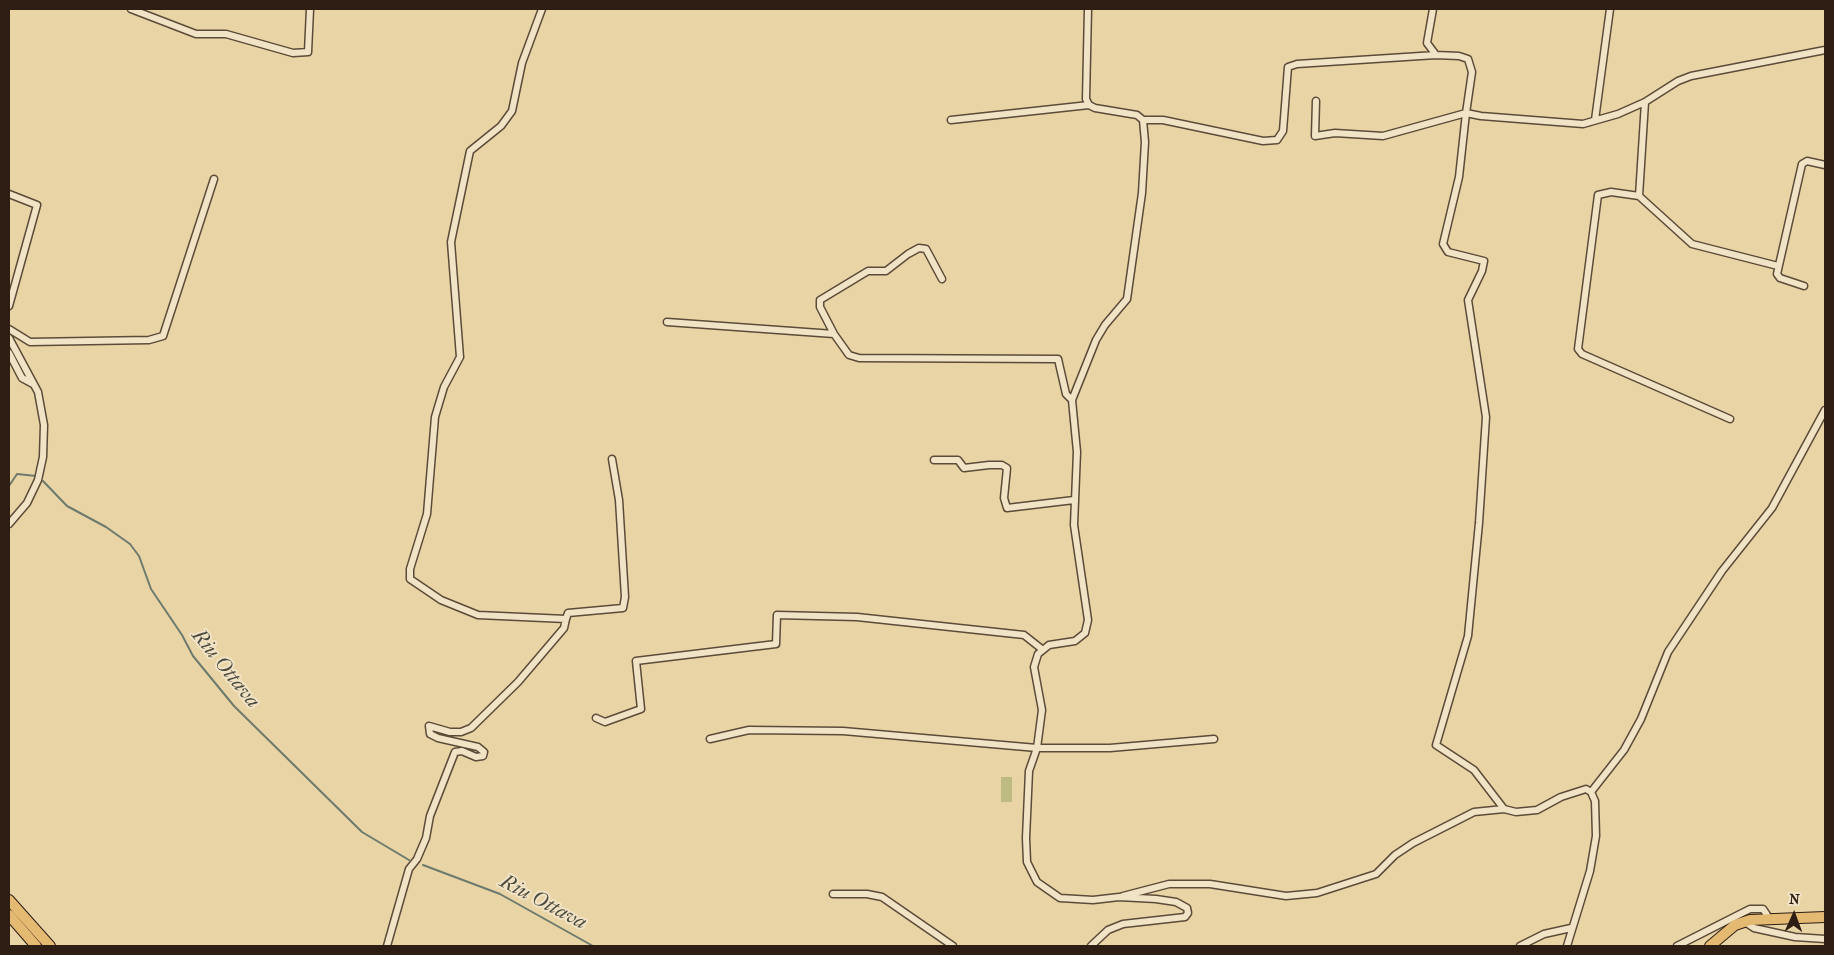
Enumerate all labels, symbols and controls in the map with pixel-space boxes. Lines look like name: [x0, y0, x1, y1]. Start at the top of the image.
water label: Riu Ottava: [186, 625, 264, 713]
water label: Riu Ottava: [496, 870, 590, 936]
north arrow: [1769, 890, 1819, 940]
text: N: [1789, 891, 1800, 908]

